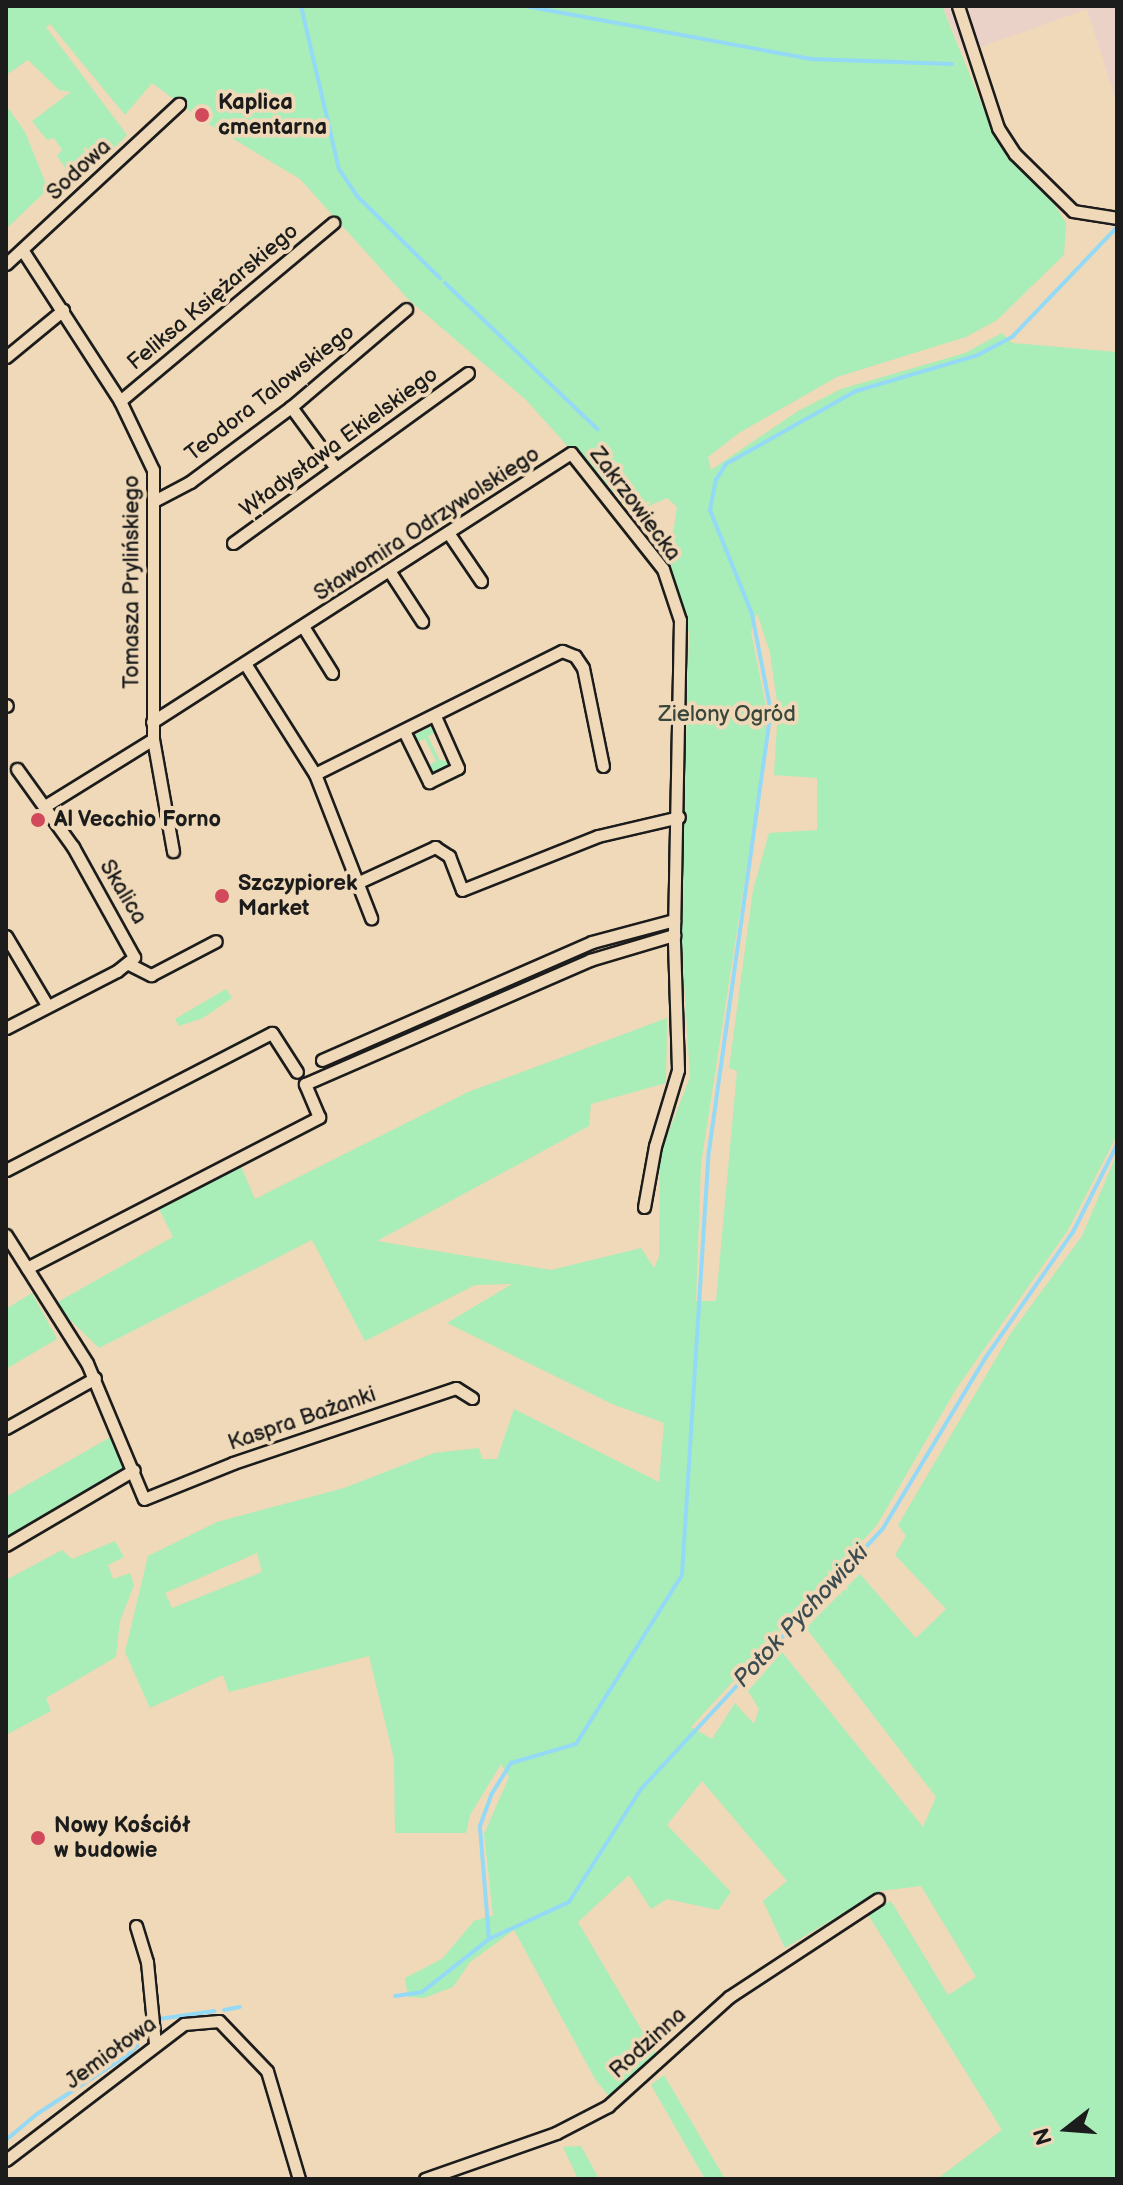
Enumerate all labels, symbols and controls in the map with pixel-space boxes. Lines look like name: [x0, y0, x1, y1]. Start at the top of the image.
place label: Kaplica cmentarna: [218, 89, 327, 140]
marker: Kaplica cmentarna: [193, 106, 211, 124]
street label: Sodowa: [42, 134, 116, 206]
street label: Feliksa Księżarskiego: [122, 218, 304, 376]
street label: Teodora Talowskiego: [180, 319, 360, 467]
street label: Władysława Ekielskiego: [235, 361, 443, 523]
street label: Sławomira Odrzywolskiego: [309, 441, 545, 607]
street label: Zakrzowiecka: [584, 442, 686, 566]
street label: Tomasza Prylińskiego: [119, 475, 145, 689]
park label: Zielony Ogród: [657, 702, 797, 728]
place label: Al Vecchio Forno: [54, 807, 222, 833]
marker: Al Vecchio Forno: [29, 811, 47, 829]
street label: Skalica: [94, 855, 152, 929]
place label: Szczypiorek Market: [238, 870, 358, 922]
marker: Szczypiorek Market: [213, 887, 231, 905]
street label: Kaspra Bażanki: [225, 1381, 379, 1457]
water label: Potok Pychowicki: [727, 1539, 875, 1693]
place label: Nowy Kościół w budowie: [54, 1812, 191, 1864]
marker: Nowy Kościół w budowie: [29, 1829, 47, 1847]
street label: Rodzinna: [604, 2002, 692, 2084]
street label: Jemiołowa: [60, 2011, 162, 2095]
north arrow: [1027, 2089, 1107, 2169]
text: N: [1028, 2124, 1059, 2148]

